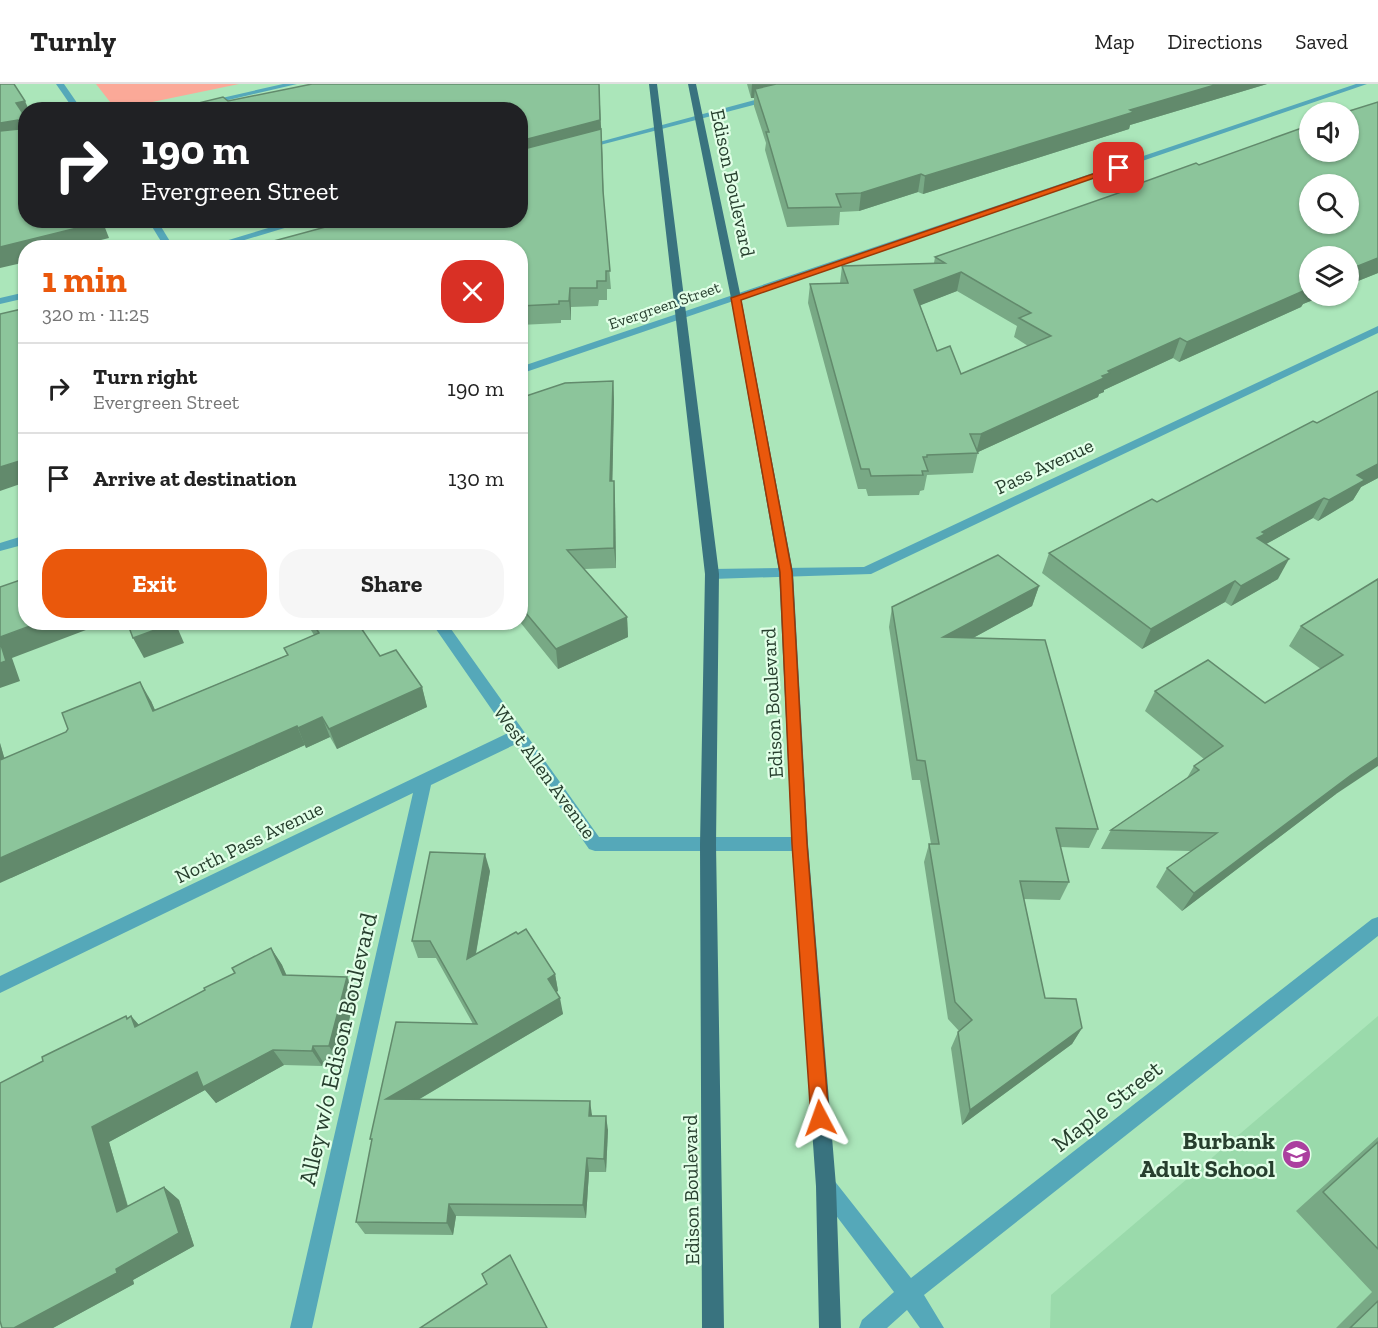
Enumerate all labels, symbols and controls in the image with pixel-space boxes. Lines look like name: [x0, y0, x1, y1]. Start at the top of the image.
text: Turnly: [30, 25, 116, 58]
text: Map: [1095, 29, 1135, 54]
text: Directions: [1168, 29, 1262, 54]
text: Saved: [1295, 29, 1348, 54]
map controls: [1299, 102, 1359, 306]
button: sound: [1299, 102, 1359, 162]
street label: Edison Boulevard: [706, 107, 760, 259]
text: 190 m: [141, 124, 249, 175]
icon: right: [42, 126, 120, 204]
pin: [1093, 142, 1144, 193]
icon: arrive: [1102, 151, 1135, 184]
button: search: [1299, 174, 1359, 234]
text: Evergreen Street: [141, 175, 338, 207]
button: layers: [1299, 246, 1359, 306]
text: 1 min: [42, 258, 127, 301]
button: close: [441, 260, 504, 323]
street label: Evergreen Street: [606, 277, 723, 334]
text: 320 m · 11:25: [42, 302, 149, 326]
text: Turn right: [93, 363, 197, 390]
icon: right: [42, 372, 75, 405]
text: 190 m: [447, 375, 504, 402]
text: Evergreen Street: [93, 390, 239, 414]
street label: Pass Avenue: [991, 433, 1097, 499]
icon: arrive: [42, 462, 75, 495]
text: Arrive at destination: [93, 465, 296, 492]
text: 130 m: [448, 465, 504, 492]
button: Exit: [42, 549, 267, 618]
button: Share: [279, 549, 504, 618]
street label: Edison Boulevard: [756, 627, 788, 779]
street label: West Allen Avenue: [489, 701, 601, 843]
street label: North Pass Avenue: [171, 796, 327, 888]
street label: Alley w/o Edison Boulevard: [292, 910, 383, 1188]
street label: Maple Street: [1046, 1053, 1168, 1158]
position arrow: [788, 1086, 852, 1150]
street label: Edison Boulevard: [678, 1115, 704, 1265]
place label: Burbank Adult School: [1140, 1126, 1275, 1183]
school or university icon: Burbank Adult School: [1280, 1139, 1312, 1171]

